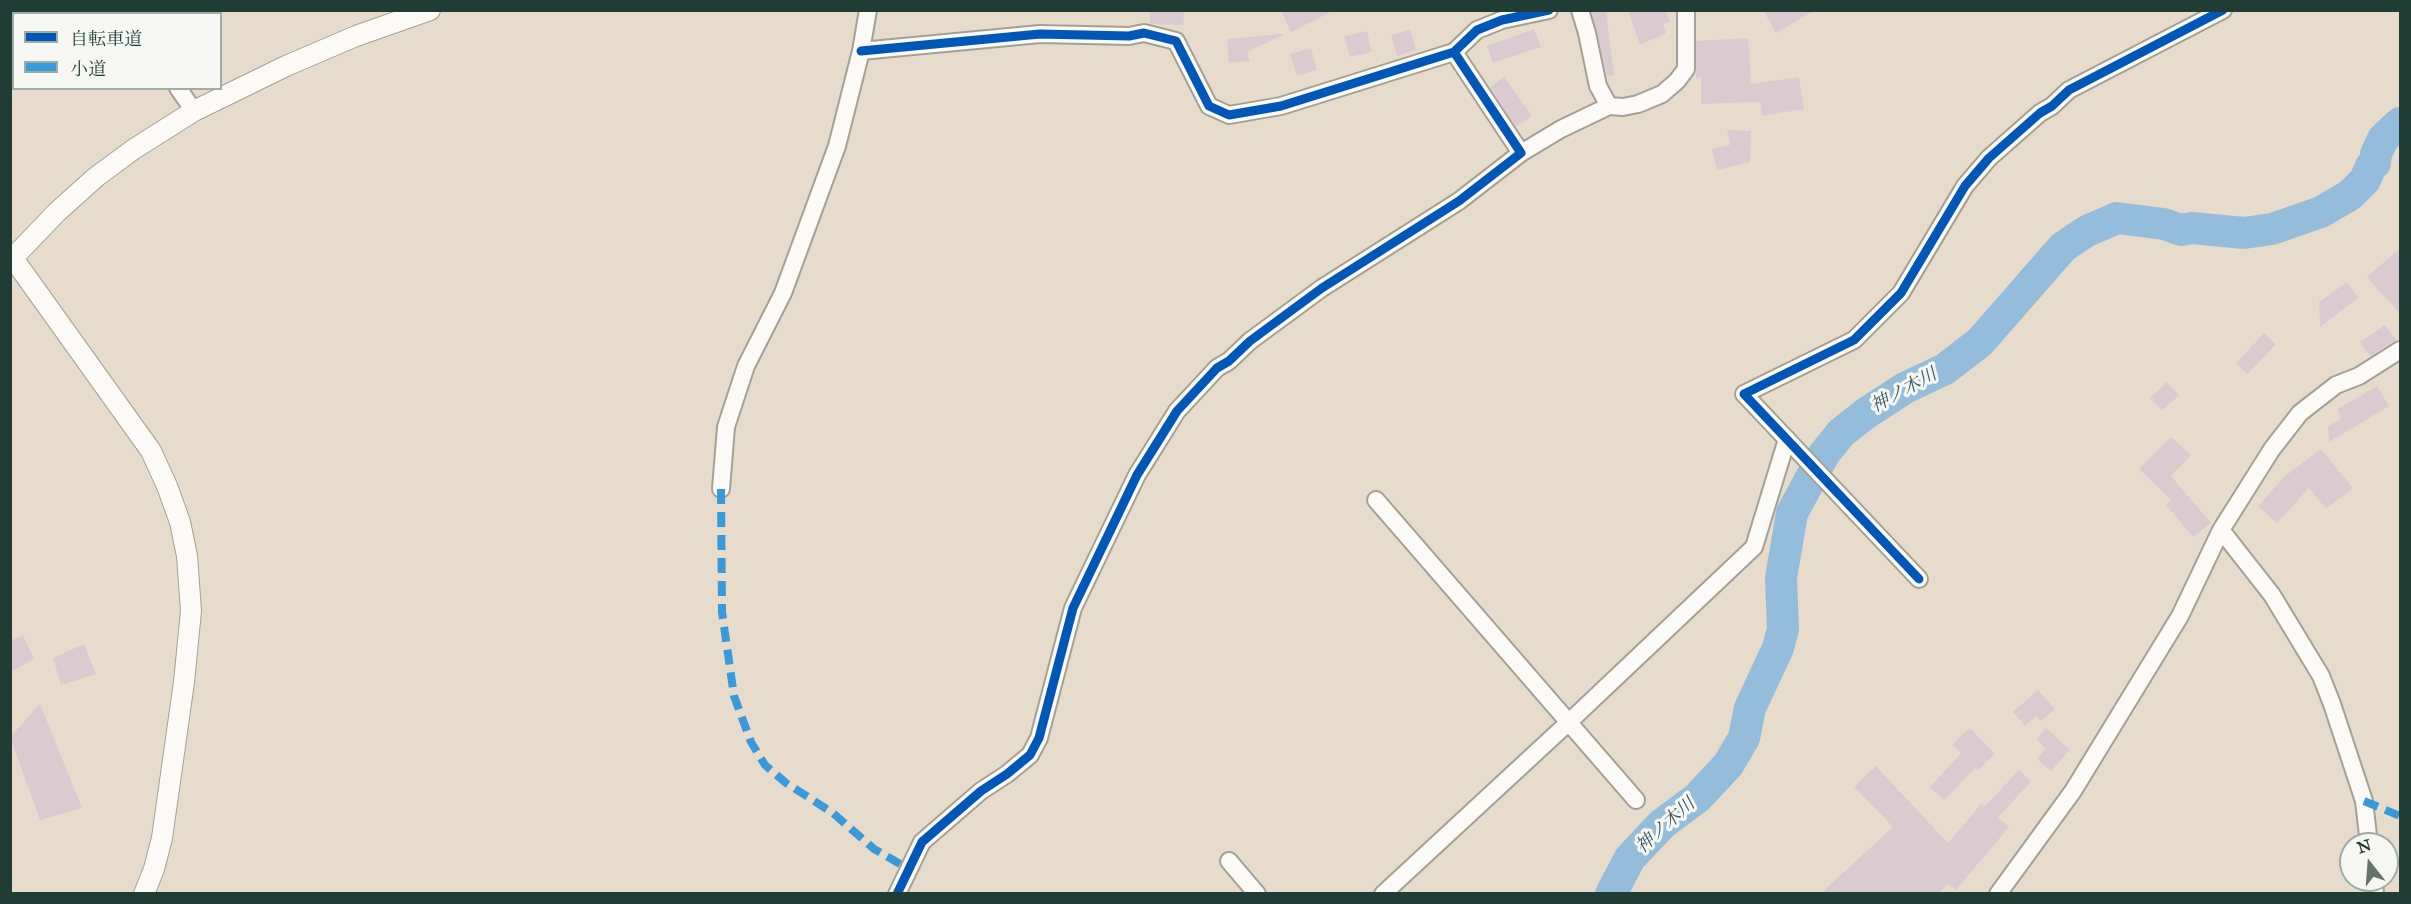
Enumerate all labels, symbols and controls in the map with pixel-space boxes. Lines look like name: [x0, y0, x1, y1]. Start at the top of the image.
legend: [12, 12, 222, 90]
text: 自転車道: [70, 28, 142, 50]
text: 小道: [70, 58, 106, 80]
water label: 神ノ木川: [1867, 364, 1941, 418]
water label: 神ノ木川: [1632, 794, 1700, 858]
north arrow: [2339, 832, 2399, 892]
text: N: [2355, 835, 2373, 857]

